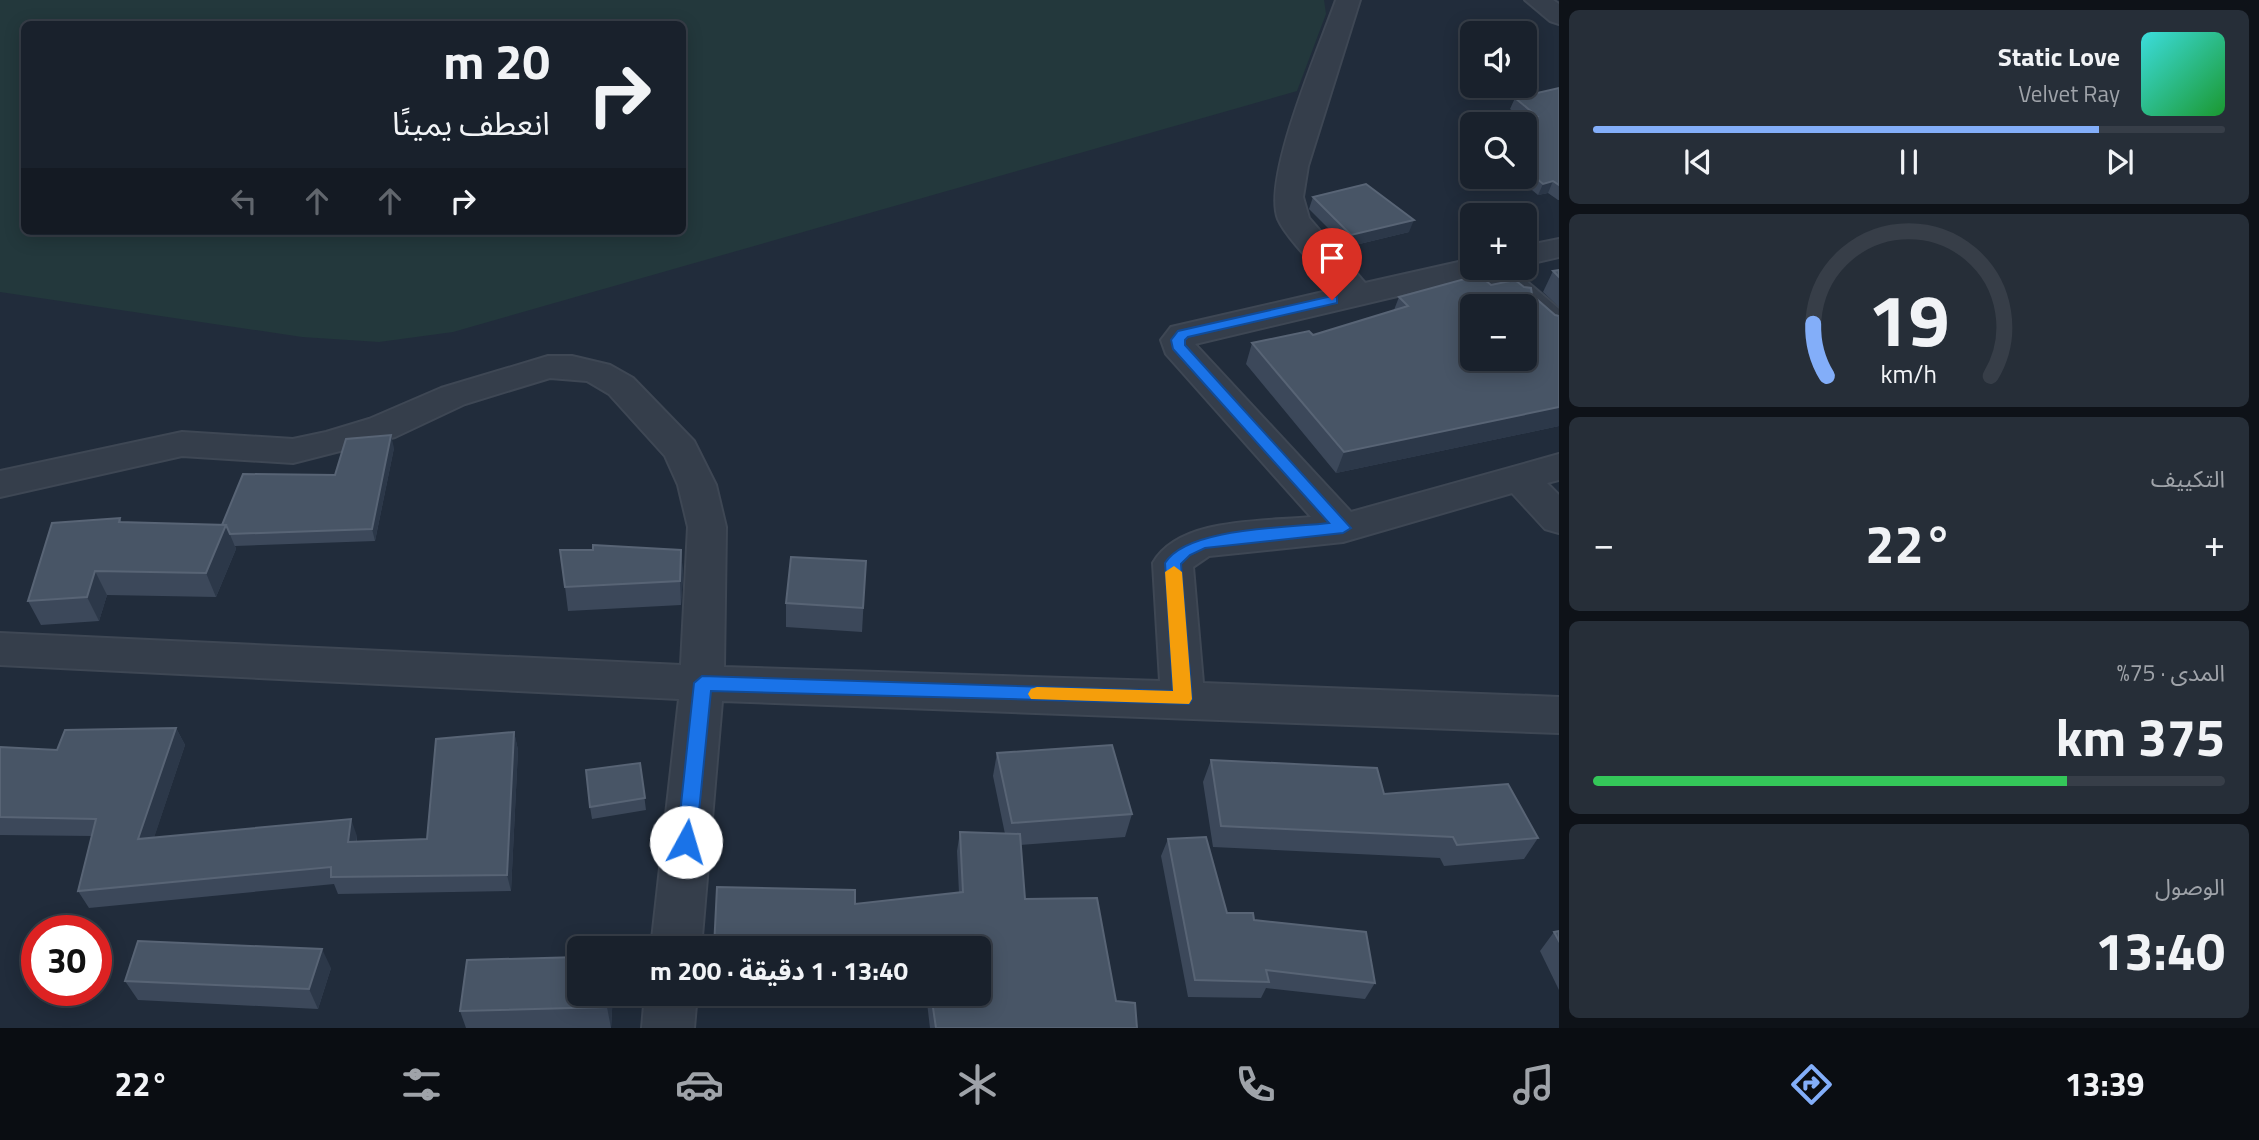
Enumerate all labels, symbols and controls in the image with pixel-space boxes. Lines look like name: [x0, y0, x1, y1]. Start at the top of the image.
map controls: [1460, 21, 1537, 371]
button: sound: [1460, 21, 1537, 98]
text: 20 m: [443, 23, 550, 98]
text: Static Love: [1998, 37, 2120, 76]
icon: right: [574, 49, 665, 140]
text: Velvet Ray: [2018, 76, 2120, 111]
text: انعطف يمينًا: [392, 99, 550, 147]
button: search: [1460, 112, 1537, 189]
icon: previous: [1679, 143, 1717, 181]
icon: pause: [1890, 143, 1928, 181]
icon: next: [2101, 143, 2139, 181]
icon: left: [225, 182, 263, 220]
icon: ahead: [298, 182, 336, 220]
icon: ahead: [371, 182, 409, 220]
icon: right: [444, 182, 482, 220]
button: +: [1460, 203, 1537, 280]
pin: [1302, 228, 1362, 300]
icon: arrive: [1313, 239, 1351, 277]
text: 19: [1868, 265, 1950, 375]
button: −: [1460, 294, 1537, 371]
text: km/h: [1881, 355, 1937, 393]
text: التكييف: [2151, 461, 2225, 496]
text: 22°: [1865, 504, 1953, 583]
text: −: [1593, 514, 1614, 572]
text: +: [2204, 514, 2225, 572]
text: المدى · 75%: [2117, 655, 2225, 690]
text: 375 km: [2056, 697, 2225, 776]
position arrow: [649, 805, 723, 879]
text: الوصول: [2155, 869, 2225, 904]
text: 13:40: [2095, 911, 2225, 990]
speed limit sign: 30: [21, 915, 112, 1006]
text: 13:40 · 1 دقيقة · 200 m: [650, 951, 908, 990]
text: 22°: [115, 1060, 168, 1108]
icon: filters: [397, 1060, 446, 1109]
icon: car: [675, 1060, 724, 1109]
icon: climate: [953, 1060, 1002, 1109]
icon: phone: [1231, 1060, 1280, 1109]
icon: music: [1509, 1060, 1558, 1109]
icon: directions: [1787, 1060, 1836, 1109]
text: 13:39: [2065, 1060, 2145, 1108]

